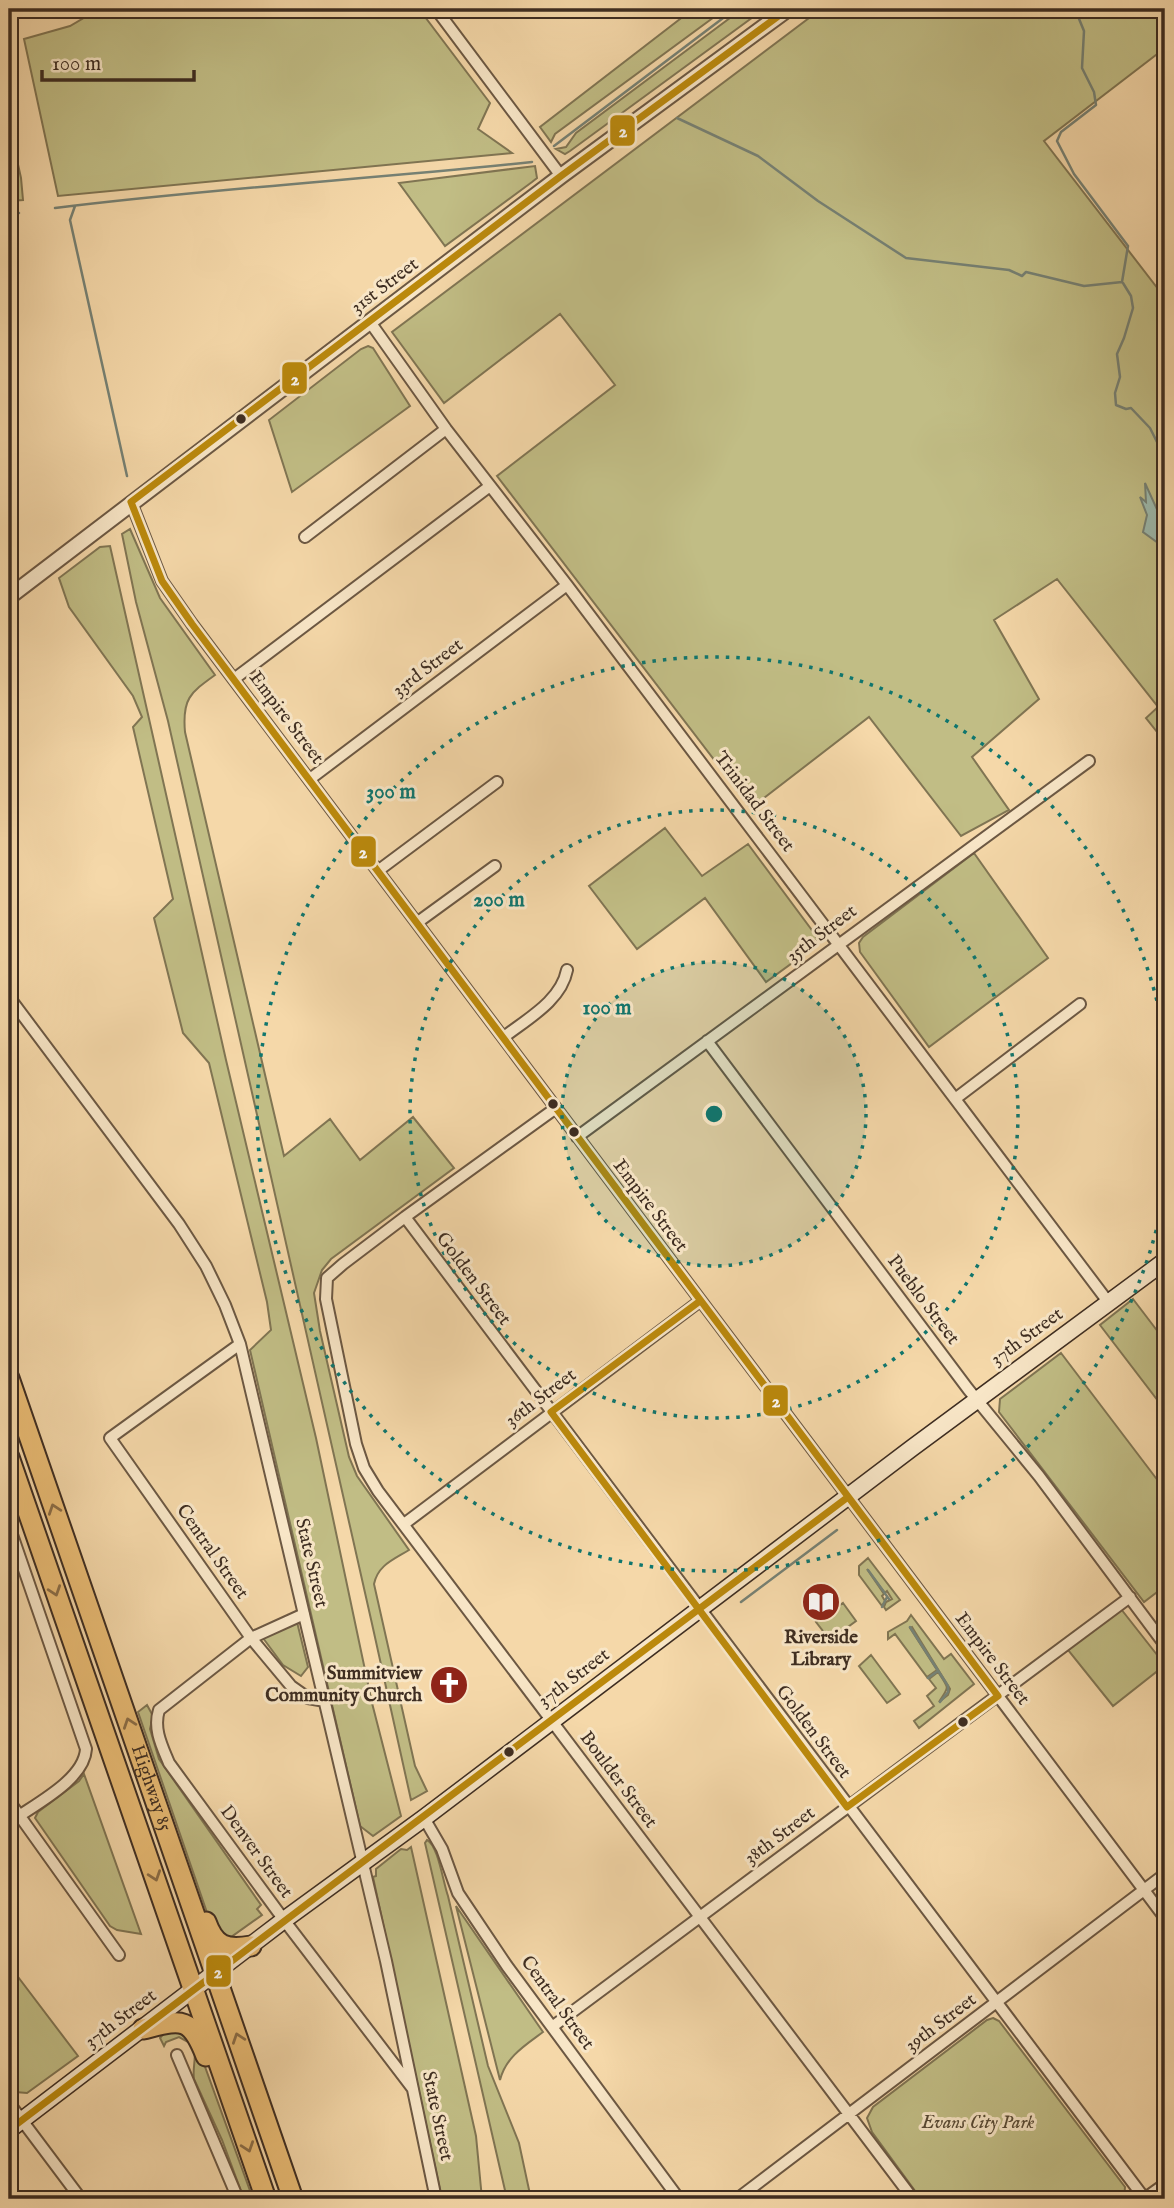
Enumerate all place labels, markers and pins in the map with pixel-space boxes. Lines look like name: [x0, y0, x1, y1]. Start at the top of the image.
unlabelled marker: [234, 412, 248, 426]
unlabelled marker: [546, 1097, 560, 1111]
centre of rings: [702, 1102, 726, 1126]
unlabelled marker: [567, 1125, 581, 1139]
library icon: Riverside Library: [800, 1581, 842, 1623]
place label: Riverside Library: [784, 1626, 858, 1672]
place label: Summitview Community Church: [265, 1662, 424, 1708]
church icon: Summitview Community Church: [428, 1664, 470, 1706]
unlabelled marker: [956, 1715, 970, 1729]
unlabelled marker: [502, 1745, 516, 1759]

